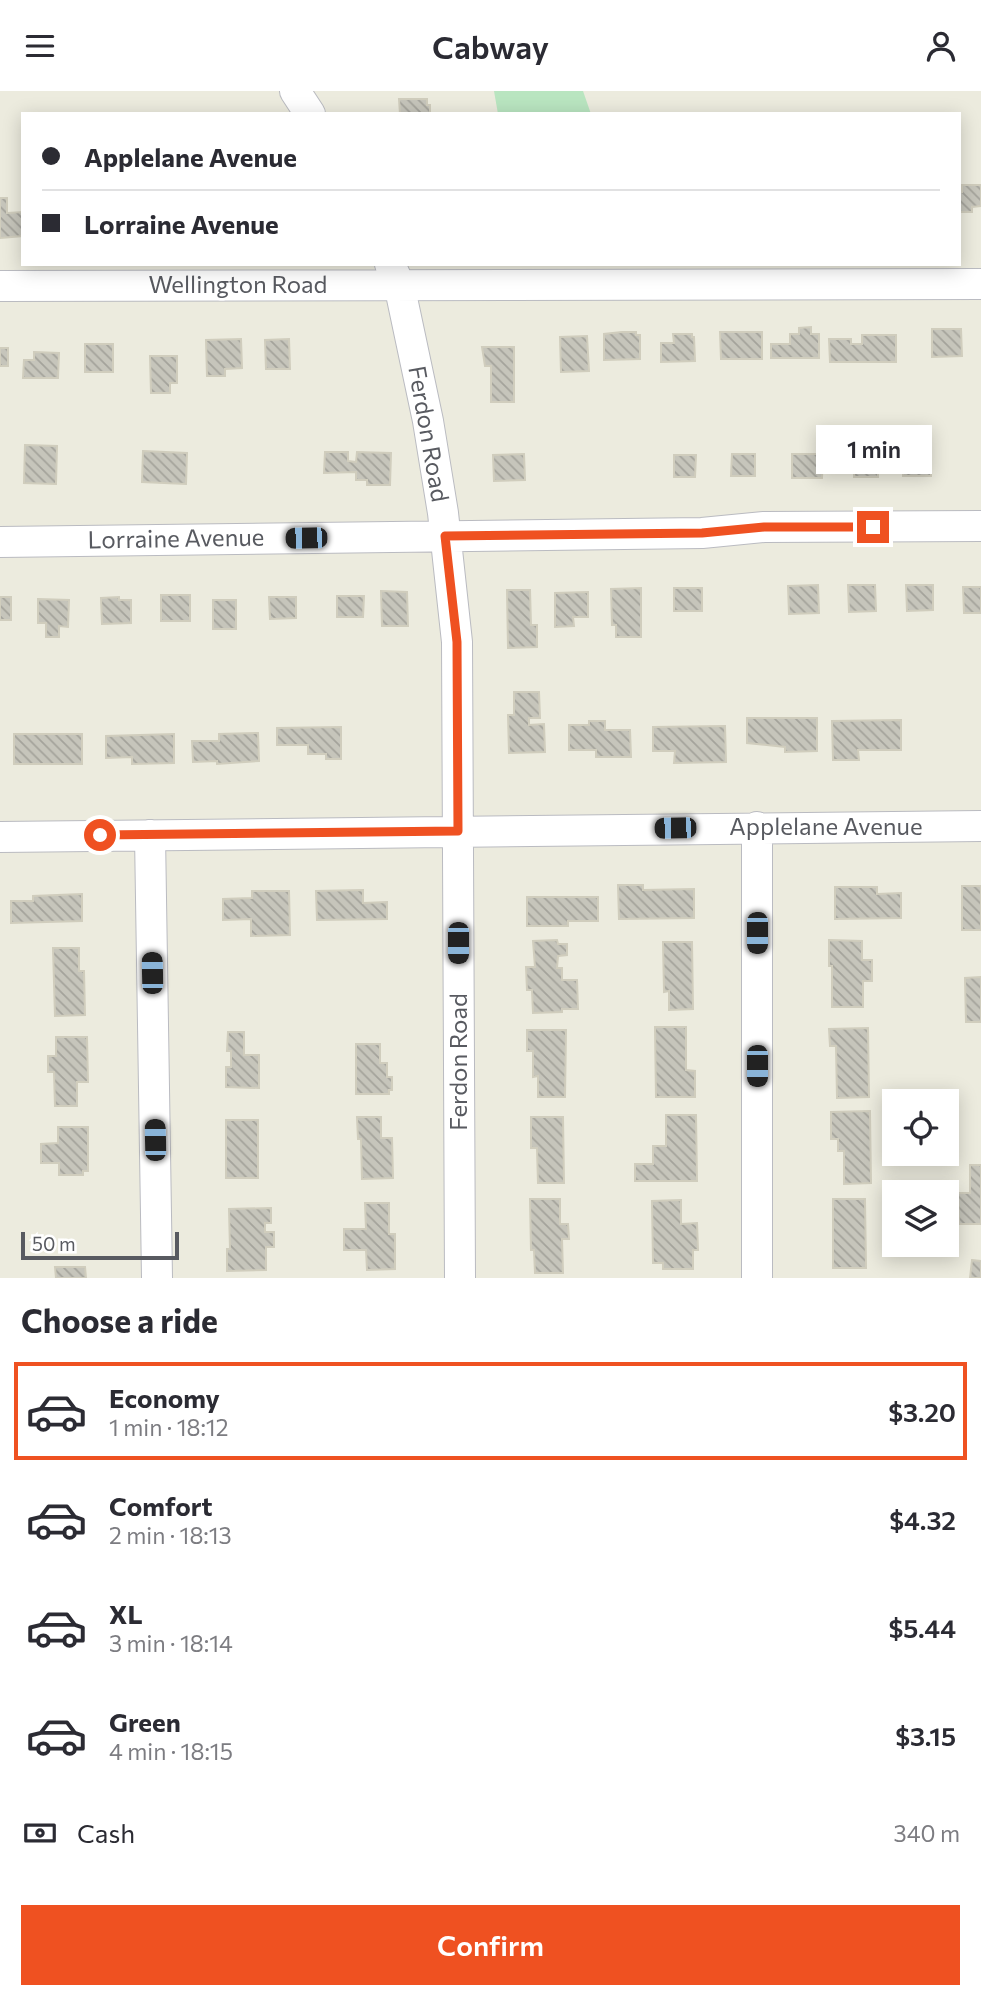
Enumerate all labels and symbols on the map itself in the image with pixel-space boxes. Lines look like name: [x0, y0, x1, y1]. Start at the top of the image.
street label: Wellington Road: [149, 269, 327, 298]
street label: Ferdon Road: [403, 363, 456, 504]
callout: 1 min: [815, 425, 931, 475]
route end: [857, 511, 889, 543]
street label: Lorraine Avenue: [87, 521, 265, 554]
car: [285, 527, 328, 549]
street label: Applelane Avenue: [729, 811, 923, 840]
car: [654, 817, 697, 839]
route start: [84, 819, 116, 851]
car: [747, 912, 768, 954]
car: [448, 922, 469, 964]
car: [142, 952, 163, 994]
street label: Ferdon Road: [443, 993, 472, 1131]
car: [747, 1045, 768, 1087]
car: [145, 1119, 166, 1161]
scale bar: [21, 1229, 178, 1261]

